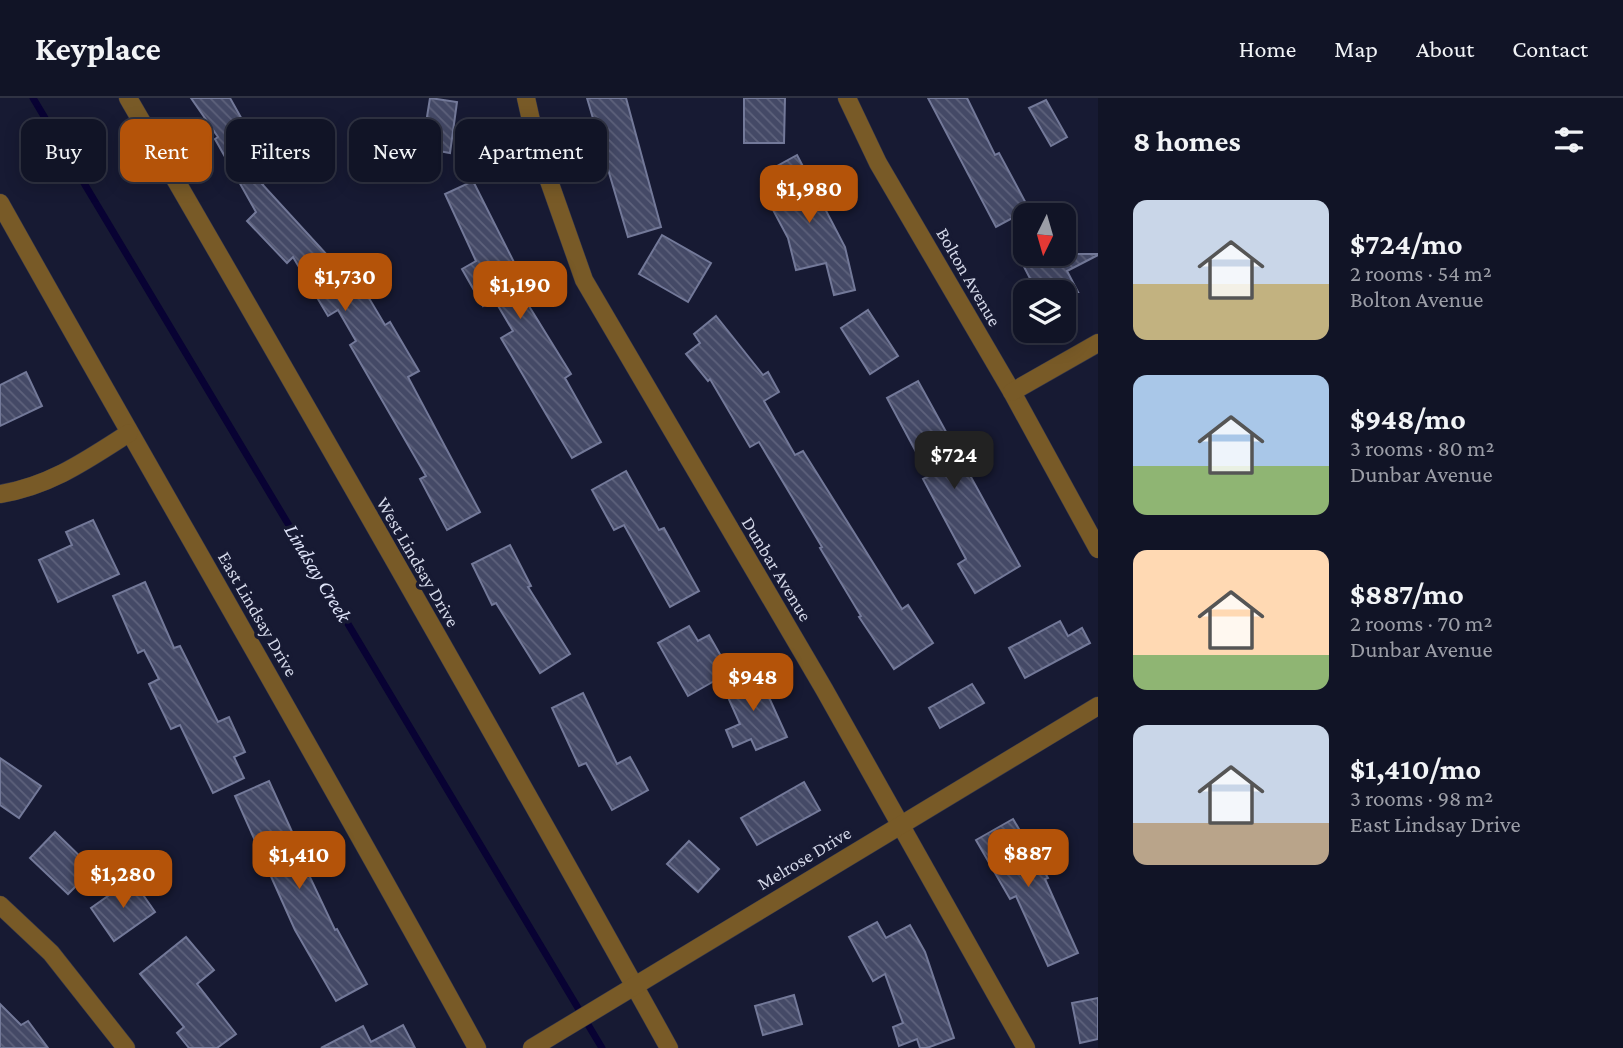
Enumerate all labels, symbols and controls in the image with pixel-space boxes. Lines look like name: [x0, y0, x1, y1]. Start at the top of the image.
text: Keyplace: [35, 30, 161, 67]
text: Home: [1239, 35, 1296, 62]
text: Map: [1334, 35, 1378, 62]
text: About: [1416, 35, 1474, 62]
text: Contact: [1512, 35, 1588, 62]
chip: Buy: [21, 119, 106, 182]
chip: Rent: [120, 119, 212, 182]
chip: Filters: [226, 119, 335, 182]
chip: New: [349, 119, 441, 182]
chip: Apartment: [455, 119, 607, 182]
icon: filters: [1550, 121, 1588, 159]
text: 8 homes: [1133, 124, 1241, 157]
pin: $1,980: [752, 166, 866, 225]
text: $1,980: [776, 175, 842, 201]
north arrow: [1013, 203, 1076, 266]
map controls: [1013, 203, 1076, 343]
street label: Bolton Avenue: [932, 224, 1006, 330]
text: $724/mo: [1350, 227, 1463, 260]
icon: home: [1189, 228, 1273, 312]
pin: $1,730: [288, 254, 402, 313]
text: 2 rooms · 54 m²: [1350, 260, 1492, 286]
pin: $1,190: [463, 262, 577, 321]
text: $1,730: [314, 263, 376, 289]
text: $1,190: [489, 271, 551, 297]
button: layers: [1013, 280, 1076, 343]
text: Bolton Avenue: [1350, 286, 1483, 312]
text: $948/mo: [1350, 402, 1466, 435]
icon: home: [1189, 403, 1273, 487]
pin: $724: [913, 432, 995, 491]
text: 3 rooms · 80 m²: [1350, 435, 1495, 461]
text: $724: [931, 441, 977, 467]
text: Dunbar Avenue: [1350, 461, 1493, 487]
street label: West Lindsay Drive: [372, 493, 464, 631]
street label: Dunbar Avenue: [738, 513, 816, 625]
water label: Lindsay Creek: [279, 520, 357, 627]
street label: East Lindsay Drive: [214, 548, 302, 680]
text: $887/mo: [1350, 577, 1464, 610]
icon: home: [1189, 578, 1273, 662]
text: 2 rooms · 70 m²: [1350, 610, 1493, 636]
text: Dunbar Avenue: [1350, 636, 1493, 662]
pin: $948: [712, 654, 794, 713]
text: $948: [728, 663, 778, 689]
text: $1,410/mo: [1350, 752, 1481, 785]
icon: home: [1189, 753, 1273, 837]
text: 3 rooms · 98 m²: [1350, 785, 1493, 811]
text: East Lindsay Drive: [1350, 811, 1521, 837]
street label: Melrose Drive: [753, 822, 855, 894]
pin: $887: [987, 830, 1069, 889]
pin: $1,410: [242, 832, 356, 891]
text: $887: [1004, 839, 1052, 865]
text: $1,410: [268, 841, 330, 867]
pin: $1,280: [66, 850, 180, 910]
text: $1,280: [90, 860, 156, 886]

